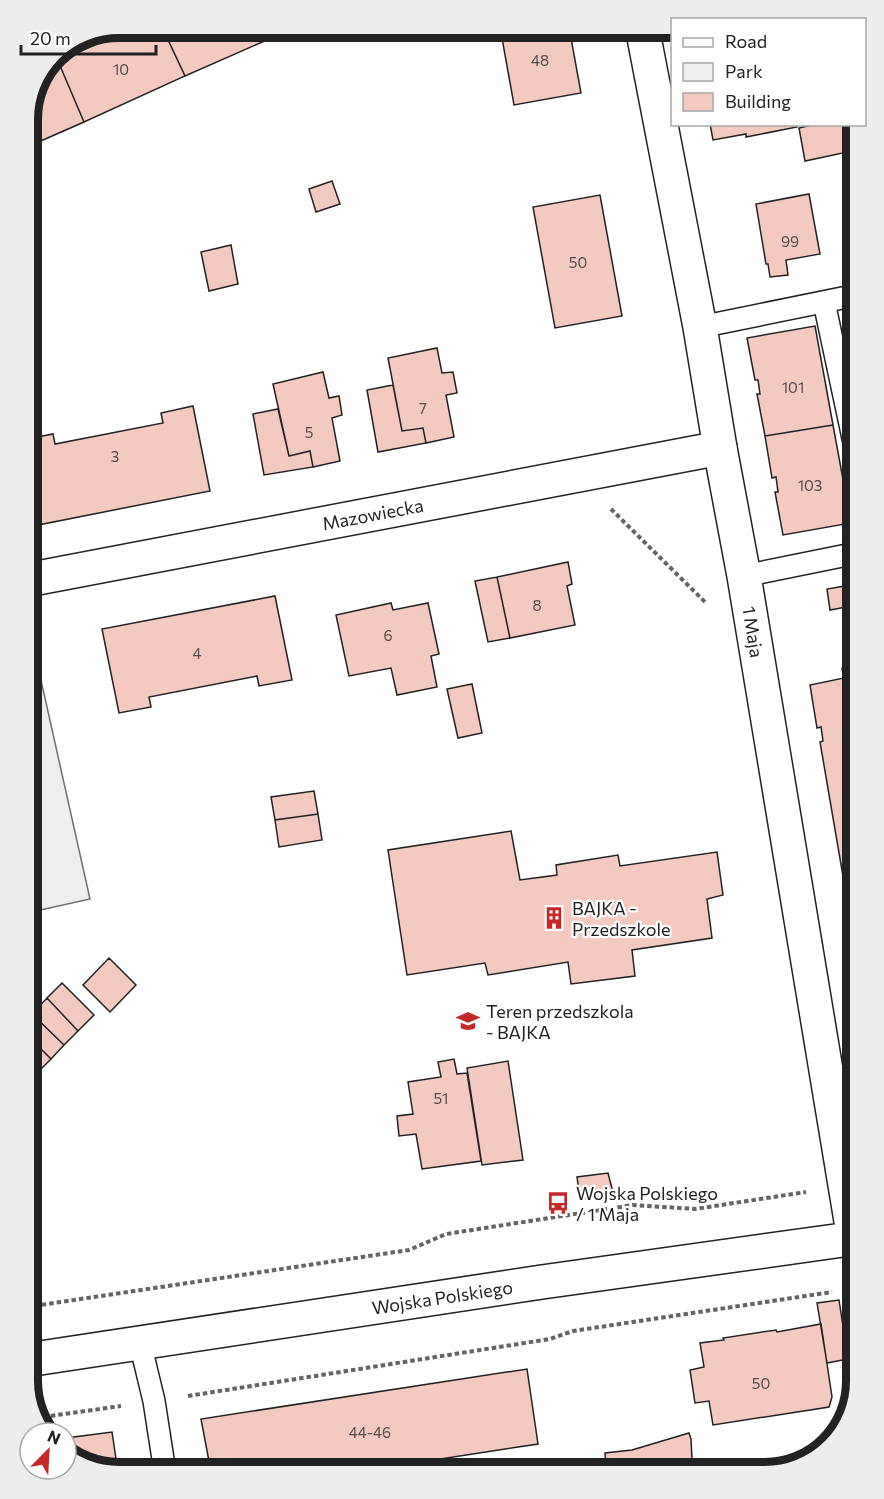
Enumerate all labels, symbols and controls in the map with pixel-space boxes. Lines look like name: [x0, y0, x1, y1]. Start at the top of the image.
scale bar: [21, 18, 156, 56]
legend: [671, 18, 866, 126]
text: 20 m: [30, 27, 71, 49]
text: Road: [725, 30, 767, 52]
house number: 48: [531, 51, 549, 69]
house number: 10: [113, 60, 129, 78]
text: Park: [725, 60, 763, 82]
text: Building: [725, 90, 791, 112]
house number: 99: [781, 232, 799, 250]
house number: 50: [569, 253, 587, 271]
house number: 101: [782, 378, 804, 396]
house number: 7: [419, 399, 427, 417]
house number: 5: [305, 423, 313, 441]
house number: 3: [111, 447, 119, 465]
house number: 103: [798, 476, 822, 494]
street label: Mazowiecka: [320, 494, 425, 535]
house number: 8: [532, 596, 542, 614]
street label: 1 Maja: [738, 605, 768, 659]
house number: 6: [383, 626, 393, 644]
house number: 4: [193, 644, 202, 662]
place label: BAJKA - Przedszkole: [572, 897, 671, 940]
building icon: BAJKA - Przedszkole: [541, 905, 567, 931]
place label: Teren przedszkola - BAJKA: [486, 1000, 634, 1043]
school or university icon: Teren przedszkola - BAJKA: [455, 1008, 481, 1034]
house number: 51: [433, 1089, 449, 1107]
place label: Wojska Polskiego / 1 Maja: [576, 1182, 718, 1225]
bus stop icon: Wojska Polskiego / 1 Maja: [545, 1190, 571, 1216]
street label: Wojska Polskiego: [370, 1276, 514, 1319]
house number: 50: [752, 1374, 770, 1392]
north arrow: [18, 1421, 78, 1481]
house number: 44-46: [349, 1423, 391, 1441]
text: N: [45, 1426, 64, 1448]

